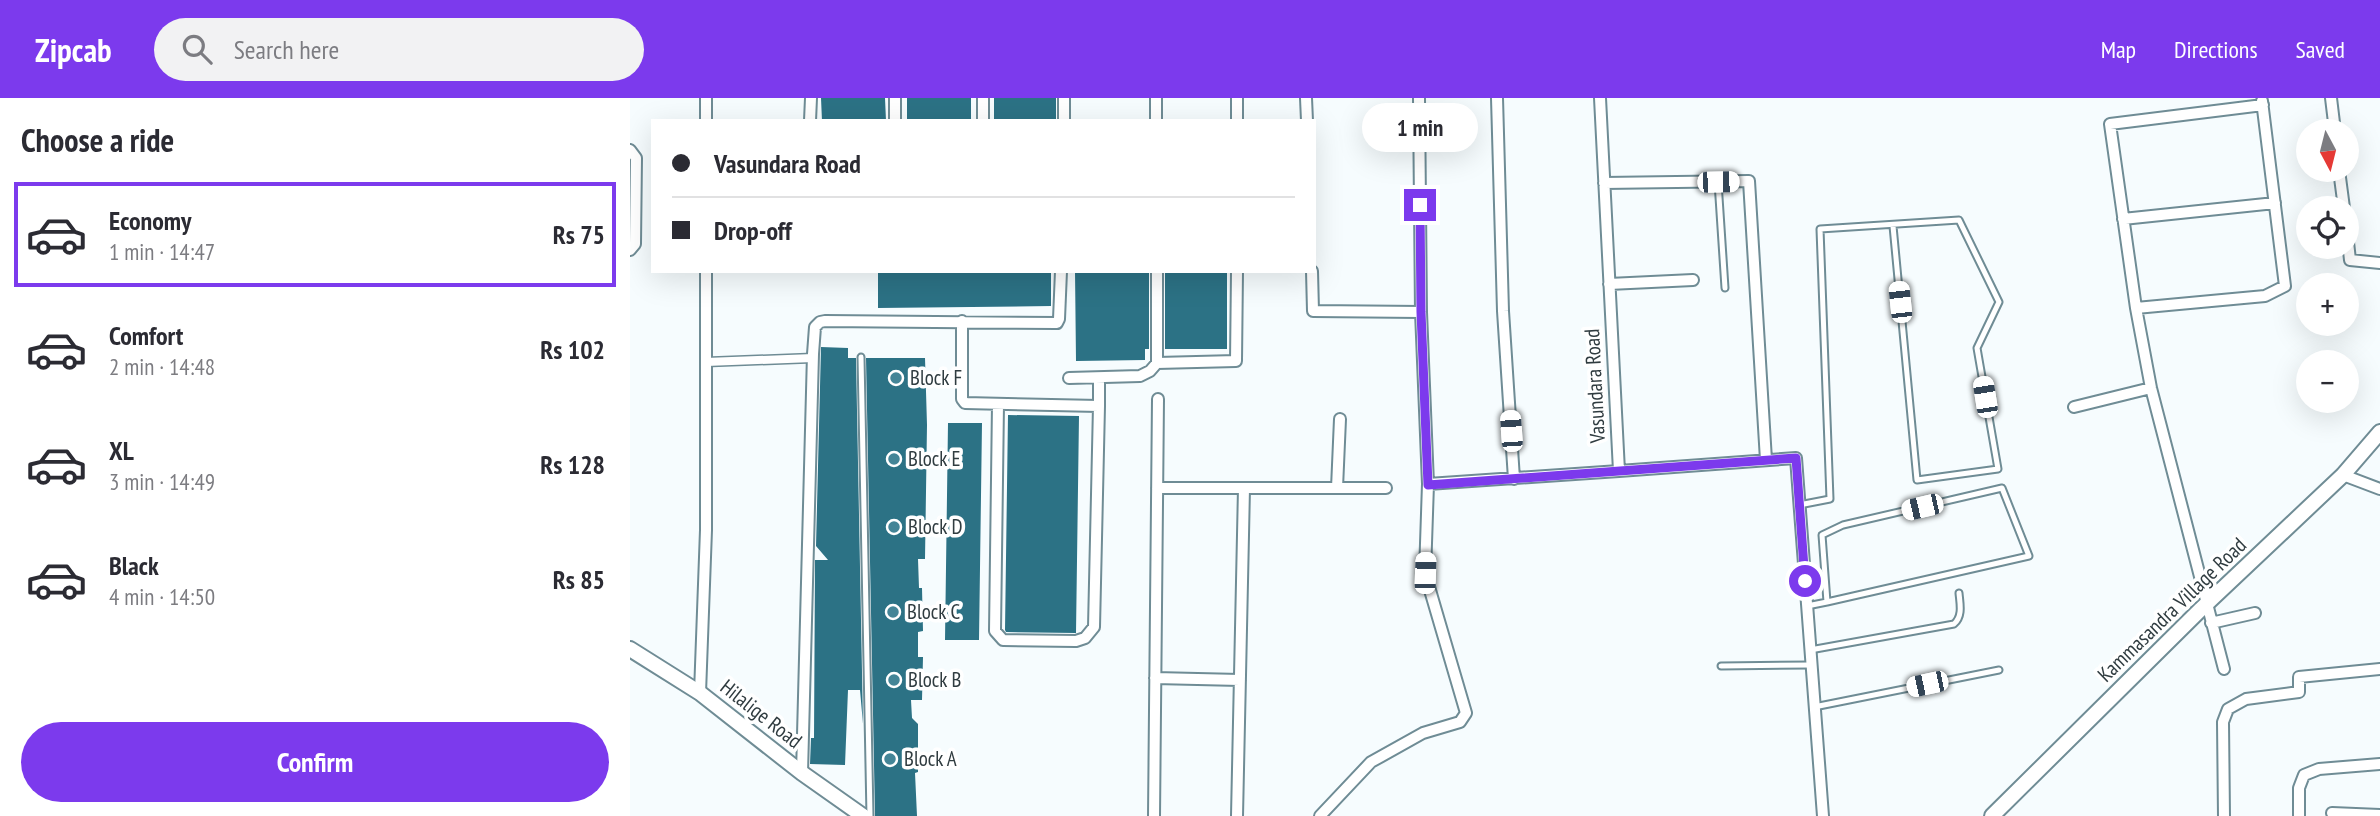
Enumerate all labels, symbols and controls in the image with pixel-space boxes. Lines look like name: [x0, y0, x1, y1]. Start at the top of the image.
search box: [154, 18, 644, 81]
text: Zipcab: [35, 28, 112, 71]
icon: search: [178, 30, 216, 68]
text: Search here: [234, 33, 339, 66]
text: Map: [2101, 34, 2136, 65]
text: Directions: [2174, 34, 2258, 65]
text: Saved: [2296, 34, 2345, 65]
callout: 1 min: [1362, 104, 1478, 153]
text: 1 min: [1397, 113, 1443, 142]
text: Choose a ride: [21, 119, 174, 161]
north arrow: [2296, 119, 2359, 182]
map controls: [2296, 119, 2359, 413]
text: Vasundara Road: [714, 147, 861, 180]
car: [1697, 171, 1740, 193]
route end: [1404, 189, 1436, 221]
button: locate: [2296, 196, 2359, 259]
icon: car: [25, 203, 88, 266]
text: Economy: [109, 204, 191, 237]
text: Drop-off: [714, 214, 792, 247]
text: Rs 75: [553, 218, 605, 251]
text: 1 min · 14:47: [109, 237, 215, 266]
button: +: [2296, 273, 2359, 336]
car: [1888, 280, 1913, 324]
icon: car: [25, 318, 88, 381]
text: Comfort: [109, 319, 183, 352]
street label: Vasundara Road: [1578, 328, 1611, 445]
text: Rs 102: [540, 333, 605, 366]
button: −: [2296, 350, 2359, 413]
text: 2 min · 14:48: [109, 352, 215, 381]
place label: Block F: [910, 364, 962, 391]
marker: Block F: [888, 370, 904, 386]
car: [1972, 375, 1999, 419]
car: [1500, 409, 1523, 453]
icon: car: [25, 433, 88, 496]
text: XL: [109, 434, 134, 467]
place label: Block E: [908, 445, 960, 472]
text: Rs 128: [540, 448, 605, 481]
marker: Block E: [886, 451, 902, 467]
text: 3 min · 14:49: [109, 467, 215, 496]
car: [1900, 492, 1945, 522]
place label: Block D: [908, 513, 962, 540]
marker: Block D: [886, 519, 902, 535]
street label: Kammasandra Village Road: [2092, 532, 2252, 688]
icon: car: [25, 548, 88, 611]
text: Black: [109, 549, 159, 582]
car: [1414, 552, 1437, 594]
text: Rs 85: [553, 563, 605, 596]
route start: [1789, 565, 1821, 597]
text: 4 min · 14:50: [109, 582, 215, 611]
place label: Block C: [907, 598, 960, 625]
marker: Block C: [885, 604, 901, 620]
place label: Block B: [908, 666, 961, 693]
car: [1905, 669, 1950, 699]
marker: Block B: [886, 672, 902, 688]
street label: Hilalige Road: [715, 673, 808, 754]
button: Confirm: [21, 722, 609, 802]
place label: Block A: [904, 745, 957, 772]
marker: Block A: [882, 751, 898, 767]

